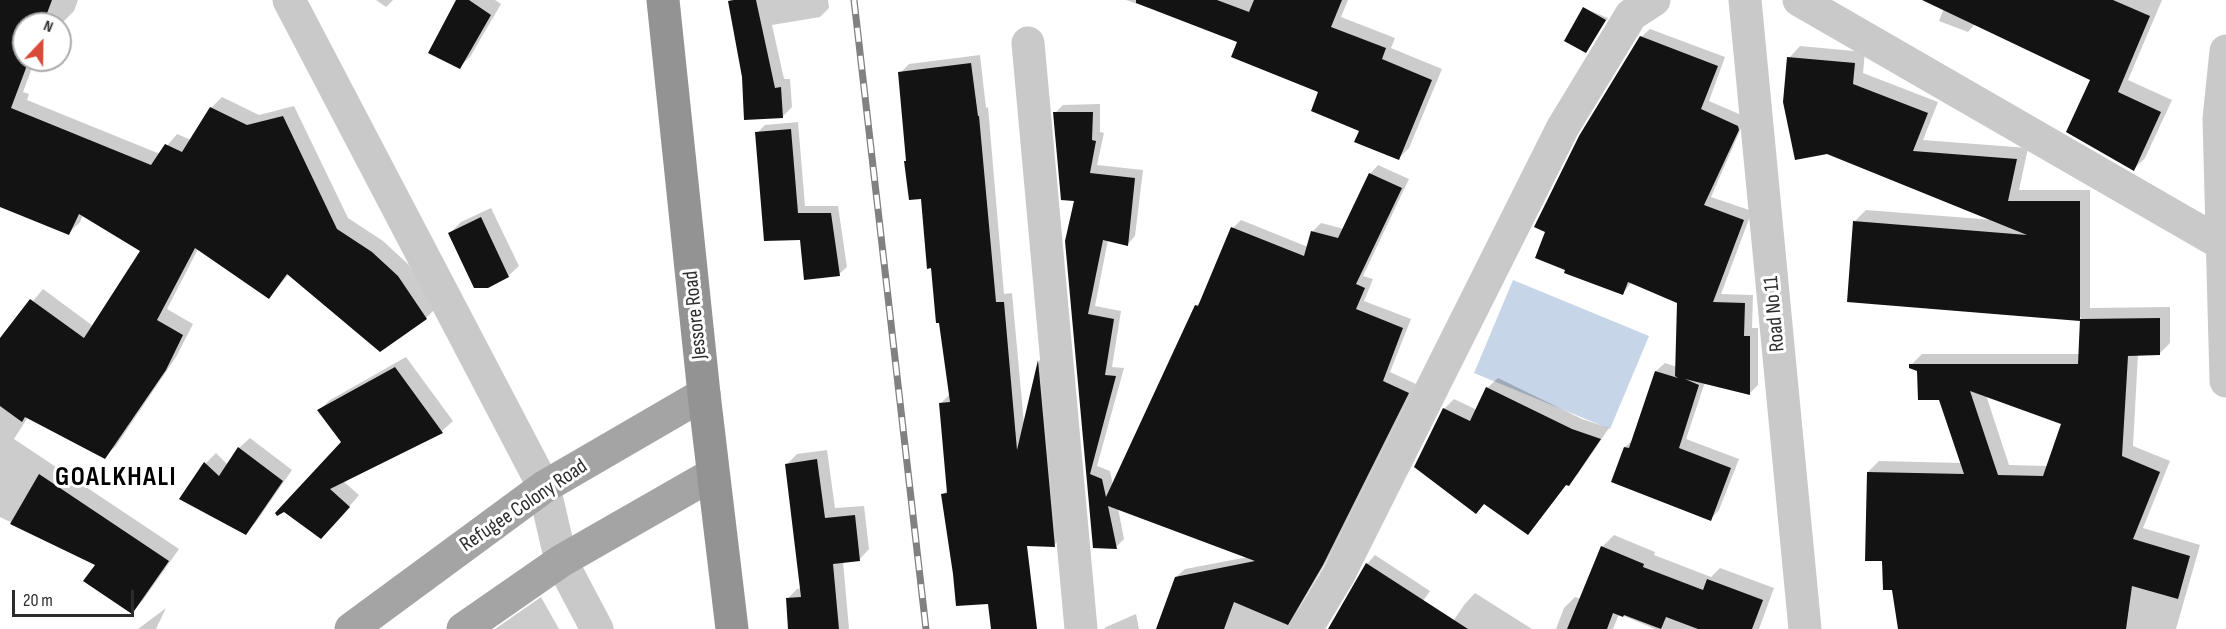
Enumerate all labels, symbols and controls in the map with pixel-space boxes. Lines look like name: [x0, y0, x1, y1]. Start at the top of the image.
north arrow: [12, 12, 72, 72]
text: N: [41, 16, 56, 37]
street label: Jessore Road: [679, 270, 713, 360]
street label: Road No 11: [1759, 275, 1791, 353]
street label: Refugee Colony Road: [456, 454, 592, 558]
district label: GOALKHALI: [55, 462, 177, 494]
scale bar: [15, 578, 136, 616]
text: 20 m: [23, 590, 53, 611]

